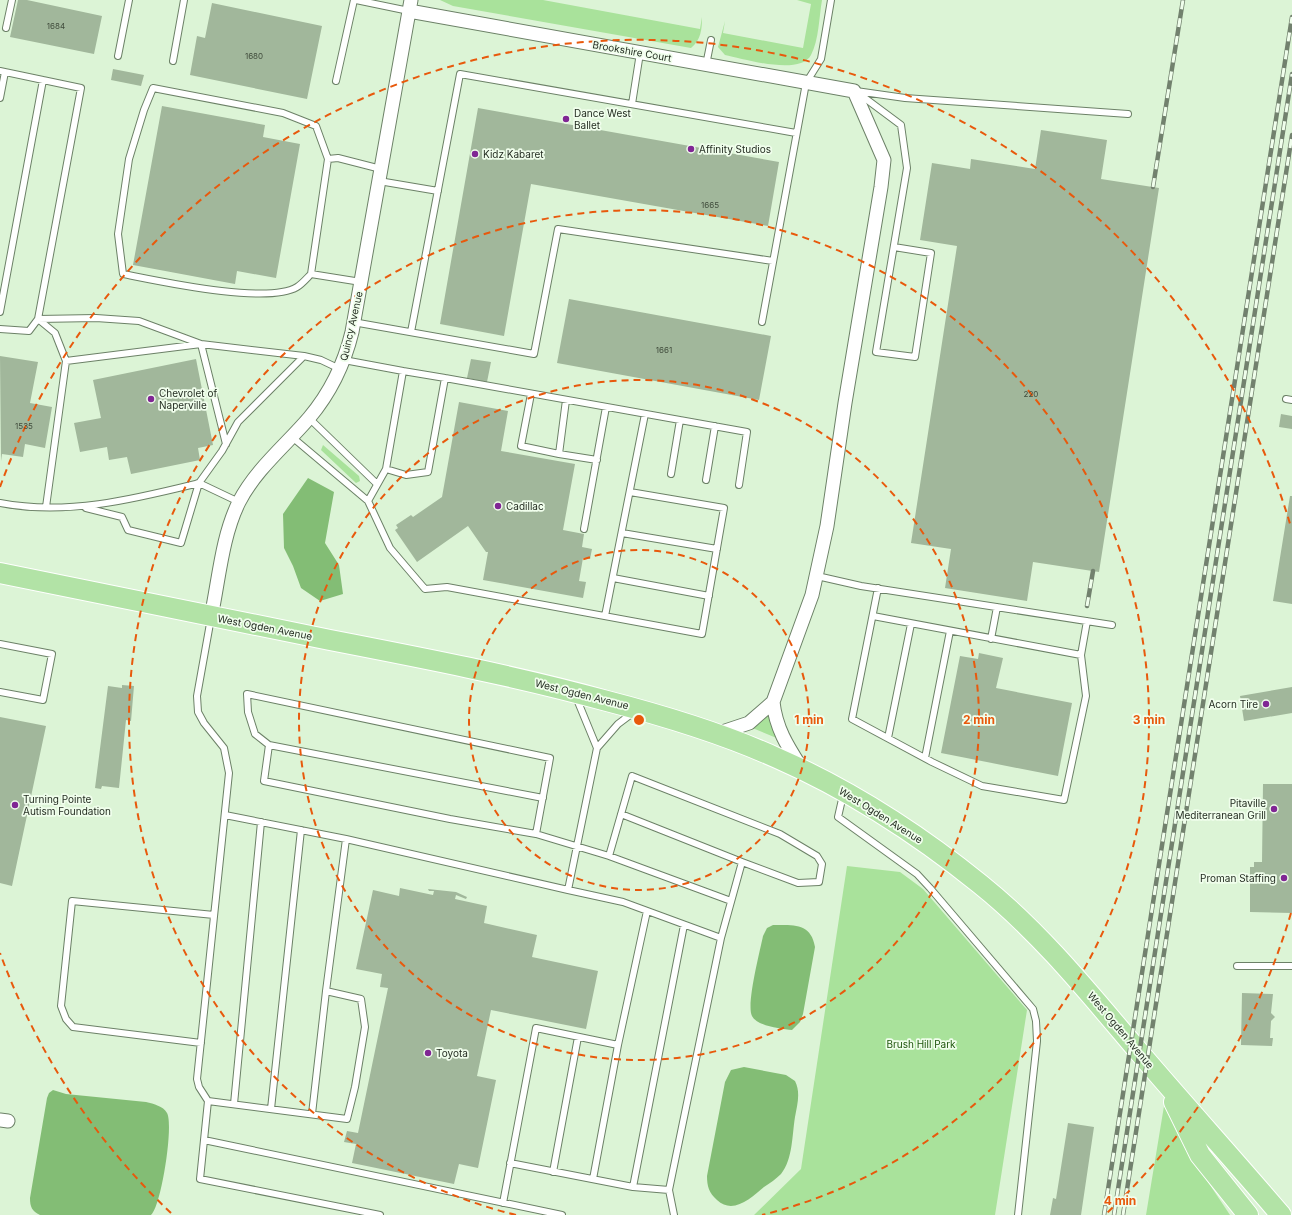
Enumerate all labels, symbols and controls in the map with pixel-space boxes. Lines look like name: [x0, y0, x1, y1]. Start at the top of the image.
house number: 1684: [47, 21, 65, 31]
street label: Brookshire Court: [592, 38, 673, 64]
house number: 1680: [245, 51, 263, 61]
place label: Dance West Ballet: [574, 107, 632, 131]
marker: Dance West Ballet: [561, 114, 571, 124]
place label: Affinity Studios: [699, 143, 771, 155]
marker: Affinity Studios: [686, 144, 696, 154]
place label: Kidz Kabaret: [483, 148, 544, 160]
marker: Kidz Kabaret: [470, 149, 480, 159]
house number: 1665: [701, 200, 719, 210]
street label: Quincy Avenue: [337, 290, 365, 362]
house number: 1661: [656, 345, 672, 355]
place label: Chevrolet of Naperville: [159, 387, 217, 411]
house number: 220: [1024, 389, 1038, 399]
marker: Chevrolet of Naperville: [146, 394, 156, 404]
house number: 1535: [15, 421, 33, 431]
place label: Cadillac: [506, 500, 544, 512]
marker: Cadillac: [493, 501, 503, 511]
street label: West Ogden Avenue: [217, 612, 313, 642]
street label: West Ogden Avenue: [534, 677, 630, 711]
place label: Acorn Tire: [1208, 698, 1258, 710]
marker: Acorn Tire: [1261, 699, 1271, 709]
text: 1 min: [794, 712, 824, 727]
text: 2 min: [963, 712, 995, 727]
text: 3 min: [1133, 712, 1165, 727]
centre of rings: [632, 713, 646, 727]
street label: West Ogden Avenue: [837, 784, 925, 846]
place label: Turning Pointe Autism Foundation: [23, 793, 111, 817]
place label: Pitaville Mediterranean Grill: [1175, 797, 1266, 821]
marker: Turning Pointe Autism Foundation: [10, 800, 20, 810]
marker: Pitaville Mediterranean Grill: [1269, 804, 1279, 814]
place label: Proman Staffing: [1200, 872, 1276, 884]
marker: Proman Staffing: [1279, 873, 1289, 883]
street label: West Ogden Avenue: [1086, 989, 1157, 1071]
park label: Brush Hill Park: [886, 1038, 956, 1050]
place label: Toyota: [436, 1047, 468, 1059]
marker: Toyota: [423, 1048, 433, 1058]
text: 4 min: [1104, 1193, 1136, 1208]

